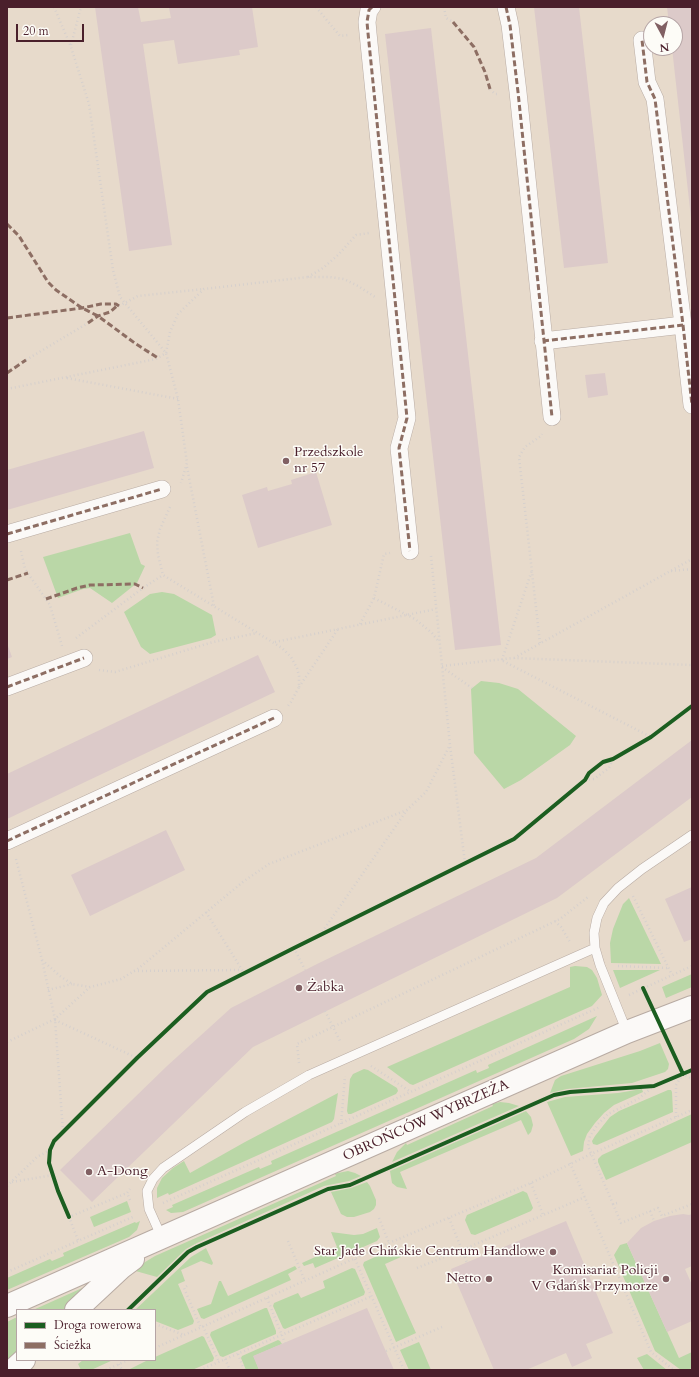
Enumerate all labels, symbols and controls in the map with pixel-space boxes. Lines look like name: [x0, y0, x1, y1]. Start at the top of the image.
scale bar: [18, 16, 86, 42]
north arrow: [643, 16, 683, 56]
text: 20 m: [23, 23, 49, 39]
text: N: [659, 39, 670, 55]
place label: Przedszkole nr 57: [294, 445, 363, 478]
marker: Przedszkole nr 57: [281, 456, 291, 466]
place label: Żabka: [307, 980, 344, 996]
marker: Żabka: [294, 983, 304, 993]
street label: OBROŃCÓW WYBRZEŻA: [340, 1077, 512, 1165]
place label: A-Dong: [97, 1164, 148, 1180]
marker: A-Dong: [84, 1167, 94, 1177]
place label: Star Jade Chińskie Centrum Handlowe: [314, 1244, 545, 1260]
marker: Star Jade Chińskie Centrum Handlowe: [548, 1247, 558, 1257]
place label: Komisariat Policji V Gdańsk Przymorze: [531, 1263, 658, 1296]
place label: Netto: [446, 1271, 481, 1287]
marker: Netto: [484, 1274, 494, 1284]
marker: Komisariat Policji V Gdańsk Przymorze: [661, 1274, 671, 1284]
legend: [16, 1309, 156, 1361]
text: Droga rowerowa: [54, 1317, 141, 1333]
text: Ścieżka: [54, 1337, 91, 1353]

